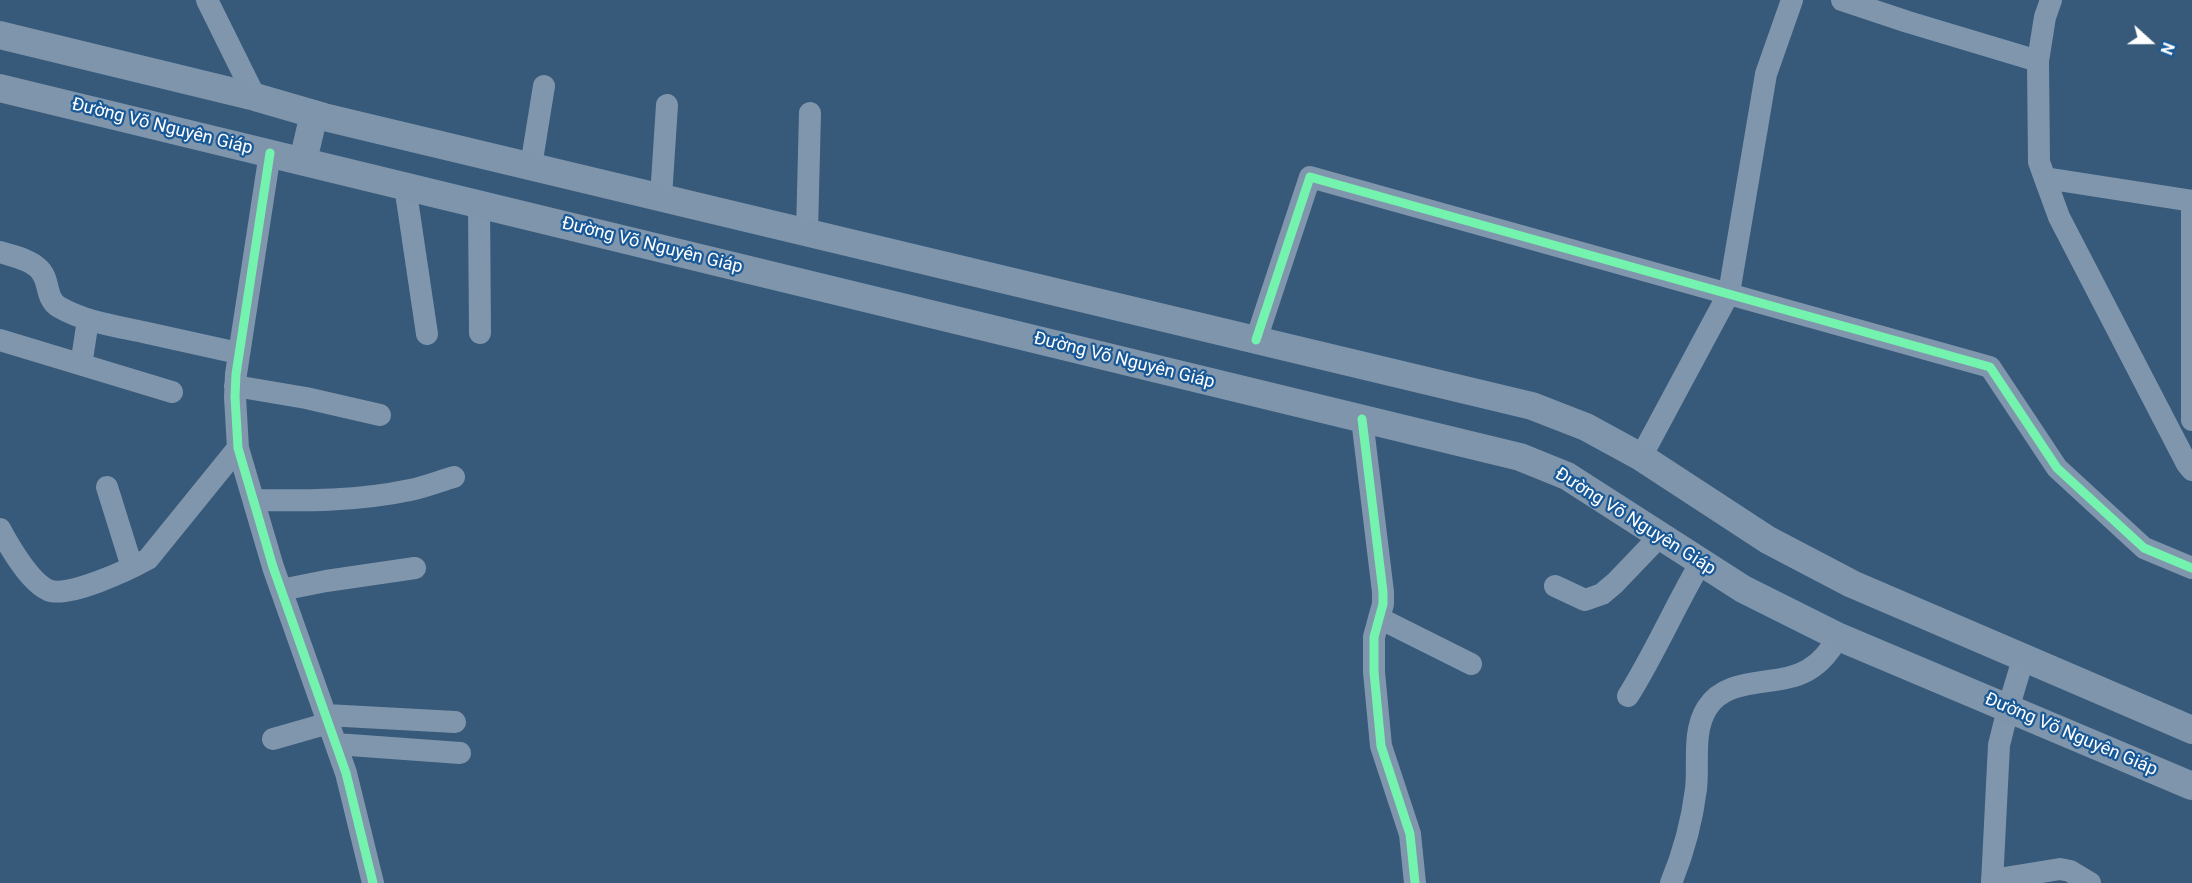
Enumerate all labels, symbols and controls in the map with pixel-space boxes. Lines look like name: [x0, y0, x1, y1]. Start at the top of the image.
north arrow: [2120, 12, 2180, 72]
text: N: [2156, 40, 2178, 57]
street label: Đường Võ Nguyên Giáp: [69, 94, 255, 160]
street label: Đường Võ Nguyên Giáp: [559, 213, 745, 279]
street label: Đường Võ Nguyên Giáp: [1031, 328, 1217, 394]
street label: Đường Võ Nguyên Giáp: [1551, 464, 1719, 580]
street label: Đường Võ Nguyên Giáp: [1981, 689, 2161, 781]

